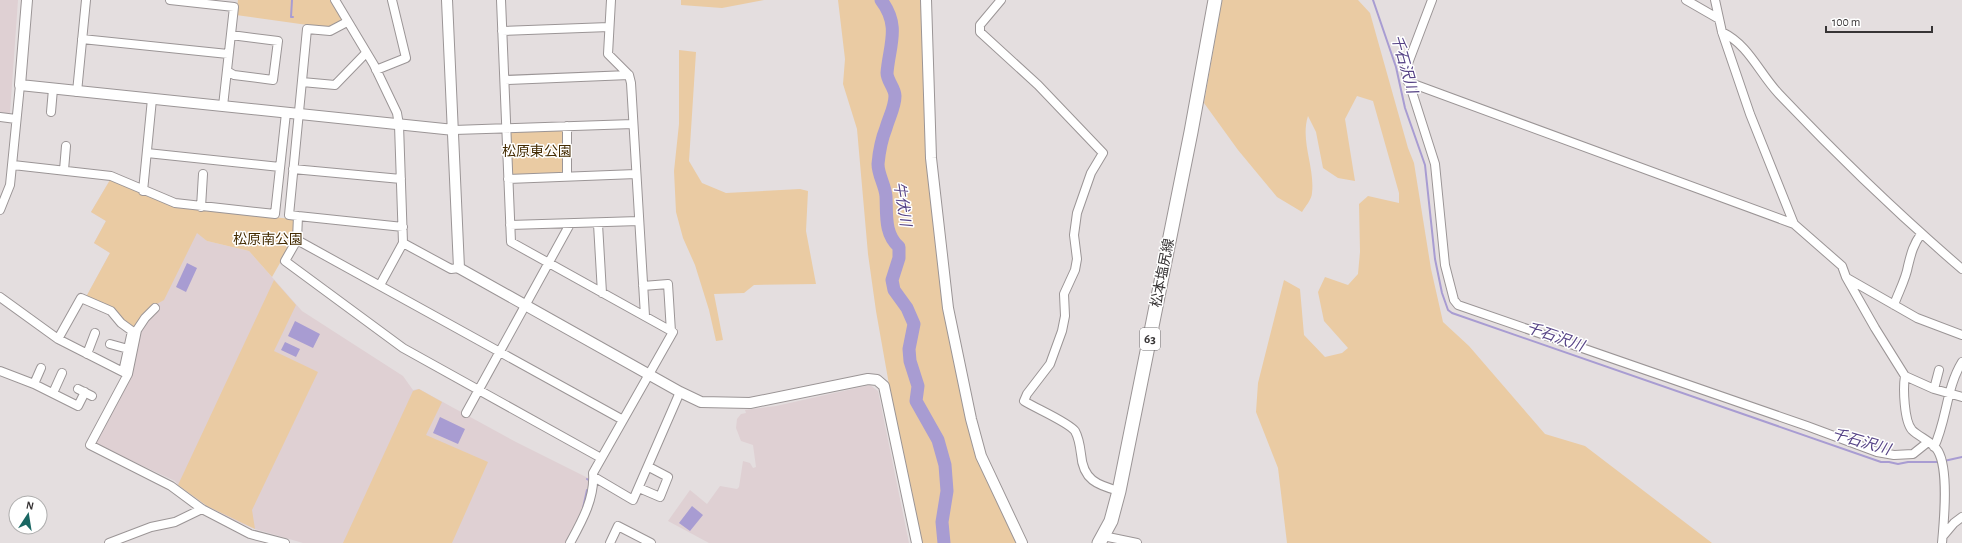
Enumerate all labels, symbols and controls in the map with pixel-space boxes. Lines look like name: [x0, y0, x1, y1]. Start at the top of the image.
scale bar: [1826, 8, 1932, 34]
text: 100 m: [1832, 16, 1860, 28]
water label: 千石沢川: [1389, 33, 1421, 97]
park label: 松原東公園: [502, 144, 572, 159]
water label: 牛伏川: [891, 180, 914, 229]
park label: 松原南公園: [233, 232, 303, 247]
street label: 松本塩尻線: [1147, 237, 1177, 309]
water label: 千石沢川: [1524, 319, 1588, 355]
road number: 63: [1140, 328, 1160, 350]
water label: 千石沢川: [1830, 426, 1894, 458]
north arrow: [8, 495, 48, 535]
text: N: [25, 500, 35, 512]

